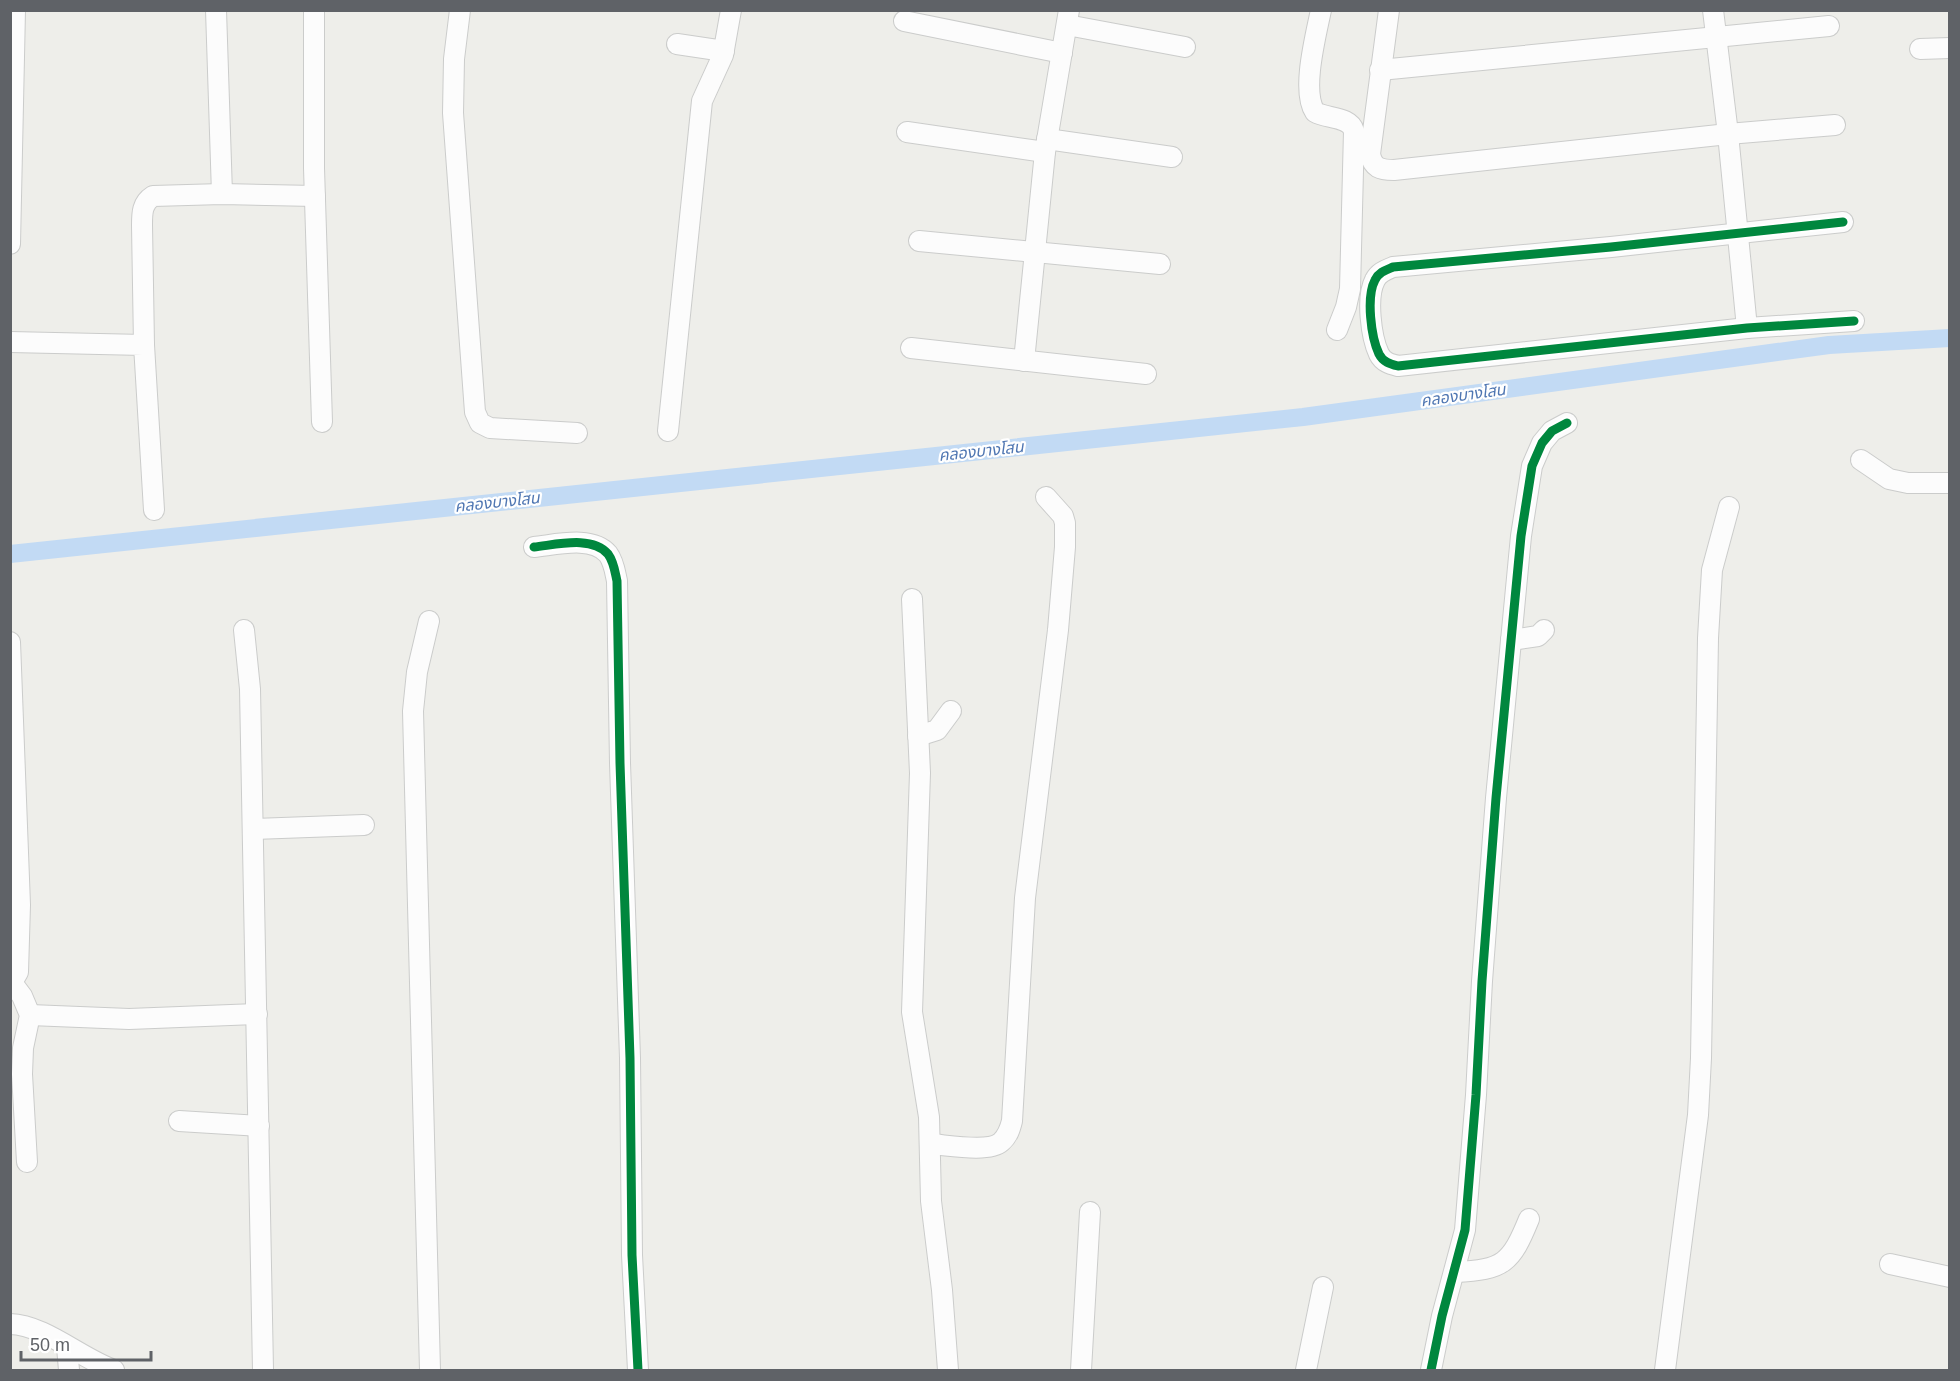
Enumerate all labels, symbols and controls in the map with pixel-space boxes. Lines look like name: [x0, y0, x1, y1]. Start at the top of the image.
water label: คลองบางโสน: [1420, 380, 1508, 409]
water label: คลองบางโสน: [938, 438, 1025, 464]
water label: คลองบางโสน: [454, 489, 541, 515]
scale bar: [21, 1324, 152, 1362]
text: 50 m: [30, 1335, 70, 1355]

